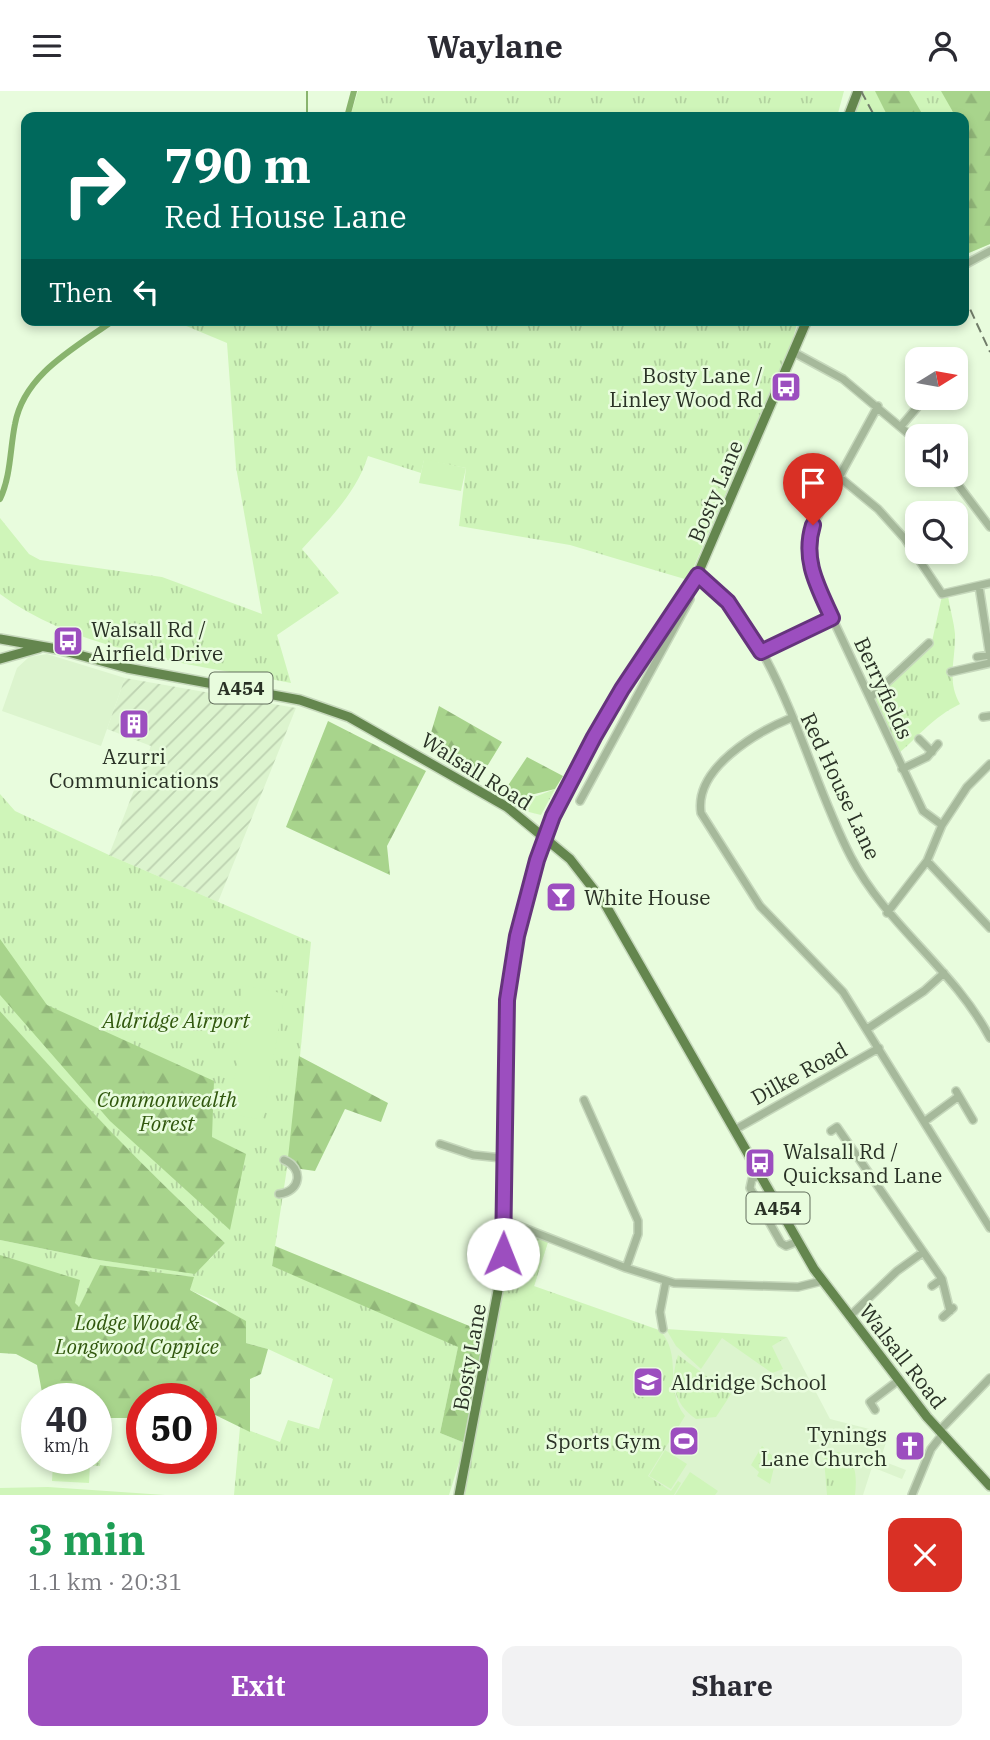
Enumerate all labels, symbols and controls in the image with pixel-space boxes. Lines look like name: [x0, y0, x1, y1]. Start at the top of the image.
text: Waylane: [427, 25, 563, 67]
icon: menu: [28, 27, 66, 65]
icon: person: [924, 27, 962, 65]
text: 790 m: [164, 133, 311, 196]
icon: right: [49, 140, 140, 231]
text: Red House Lane: [164, 195, 407, 237]
icon: left: [127, 273, 165, 311]
text: Then: [49, 275, 113, 309]
north arrow: [905, 347, 968, 409]
map controls: [905, 347, 968, 564]
place label: Bosty Lane / Linley Wood Rd: [609, 361, 763, 413]
bus stop icon: Bosty Lane / Linley Wood Rd: [769, 370, 803, 404]
button: sound: [905, 424, 968, 487]
street label: Bosty Lane: [681, 436, 749, 546]
pin: [783, 453, 843, 525]
icon: arrive: [794, 464, 832, 502]
button: search: [905, 501, 968, 564]
place label: Walsall Rd / Airfield Drive: [91, 615, 223, 667]
bus stop icon: Walsall Rd / Airfield Drive: [51, 624, 85, 658]
street label: Berryfields: [848, 632, 920, 744]
road number: A454: [210, 673, 272, 703]
building icon: Azurri Communications: [117, 707, 151, 741]
street label: Red House Lane: [795, 708, 887, 864]
street label: Walsall Road: [416, 726, 538, 816]
place label: Azurri Communications: [49, 742, 219, 794]
bar icon: White House: [544, 880, 578, 914]
place label: White House: [584, 883, 710, 911]
park label: Aldridge Airport: [100, 1006, 250, 1034]
street label: Dilke Road: [746, 1035, 852, 1111]
park label: Commonwealth Forest: [97, 1085, 238, 1137]
place label: Walsall Rd / Quicksand Lane: [783, 1137, 942, 1189]
bus stop icon: Walsall Rd / Quicksand Lane: [743, 1146, 777, 1180]
road number: A454: [746, 1193, 810, 1224]
position arrow: [466, 1217, 540, 1291]
street label: Walsall Road: [853, 1298, 953, 1414]
street label: Bosty Lane: [446, 1301, 492, 1413]
park label: Lodge Wood & Longwood Coppice: [54, 1308, 220, 1360]
school or university icon: Aldridge School: [631, 1365, 665, 1399]
place label: Aldridge School: [671, 1368, 827, 1396]
speed limit sign: 50: [126, 1383, 217, 1474]
text: 40: [45, 1396, 88, 1442]
place label: Tynings Lane Church: [761, 1420, 887, 1472]
sports icon: Sports Gym: [667, 1424, 701, 1458]
place label: Sports Gym: [545, 1427, 661, 1455]
church icon: Tynings Lane Church: [893, 1429, 927, 1463]
text: km/h: [44, 1434, 89, 1457]
text: 3 min: [28, 1512, 146, 1567]
button: close: [888, 1518, 962, 1592]
text: 1.1 km · 20:31: [28, 1566, 182, 1596]
button: Exit: [28, 1646, 488, 1726]
button: Share: [502, 1646, 962, 1726]

